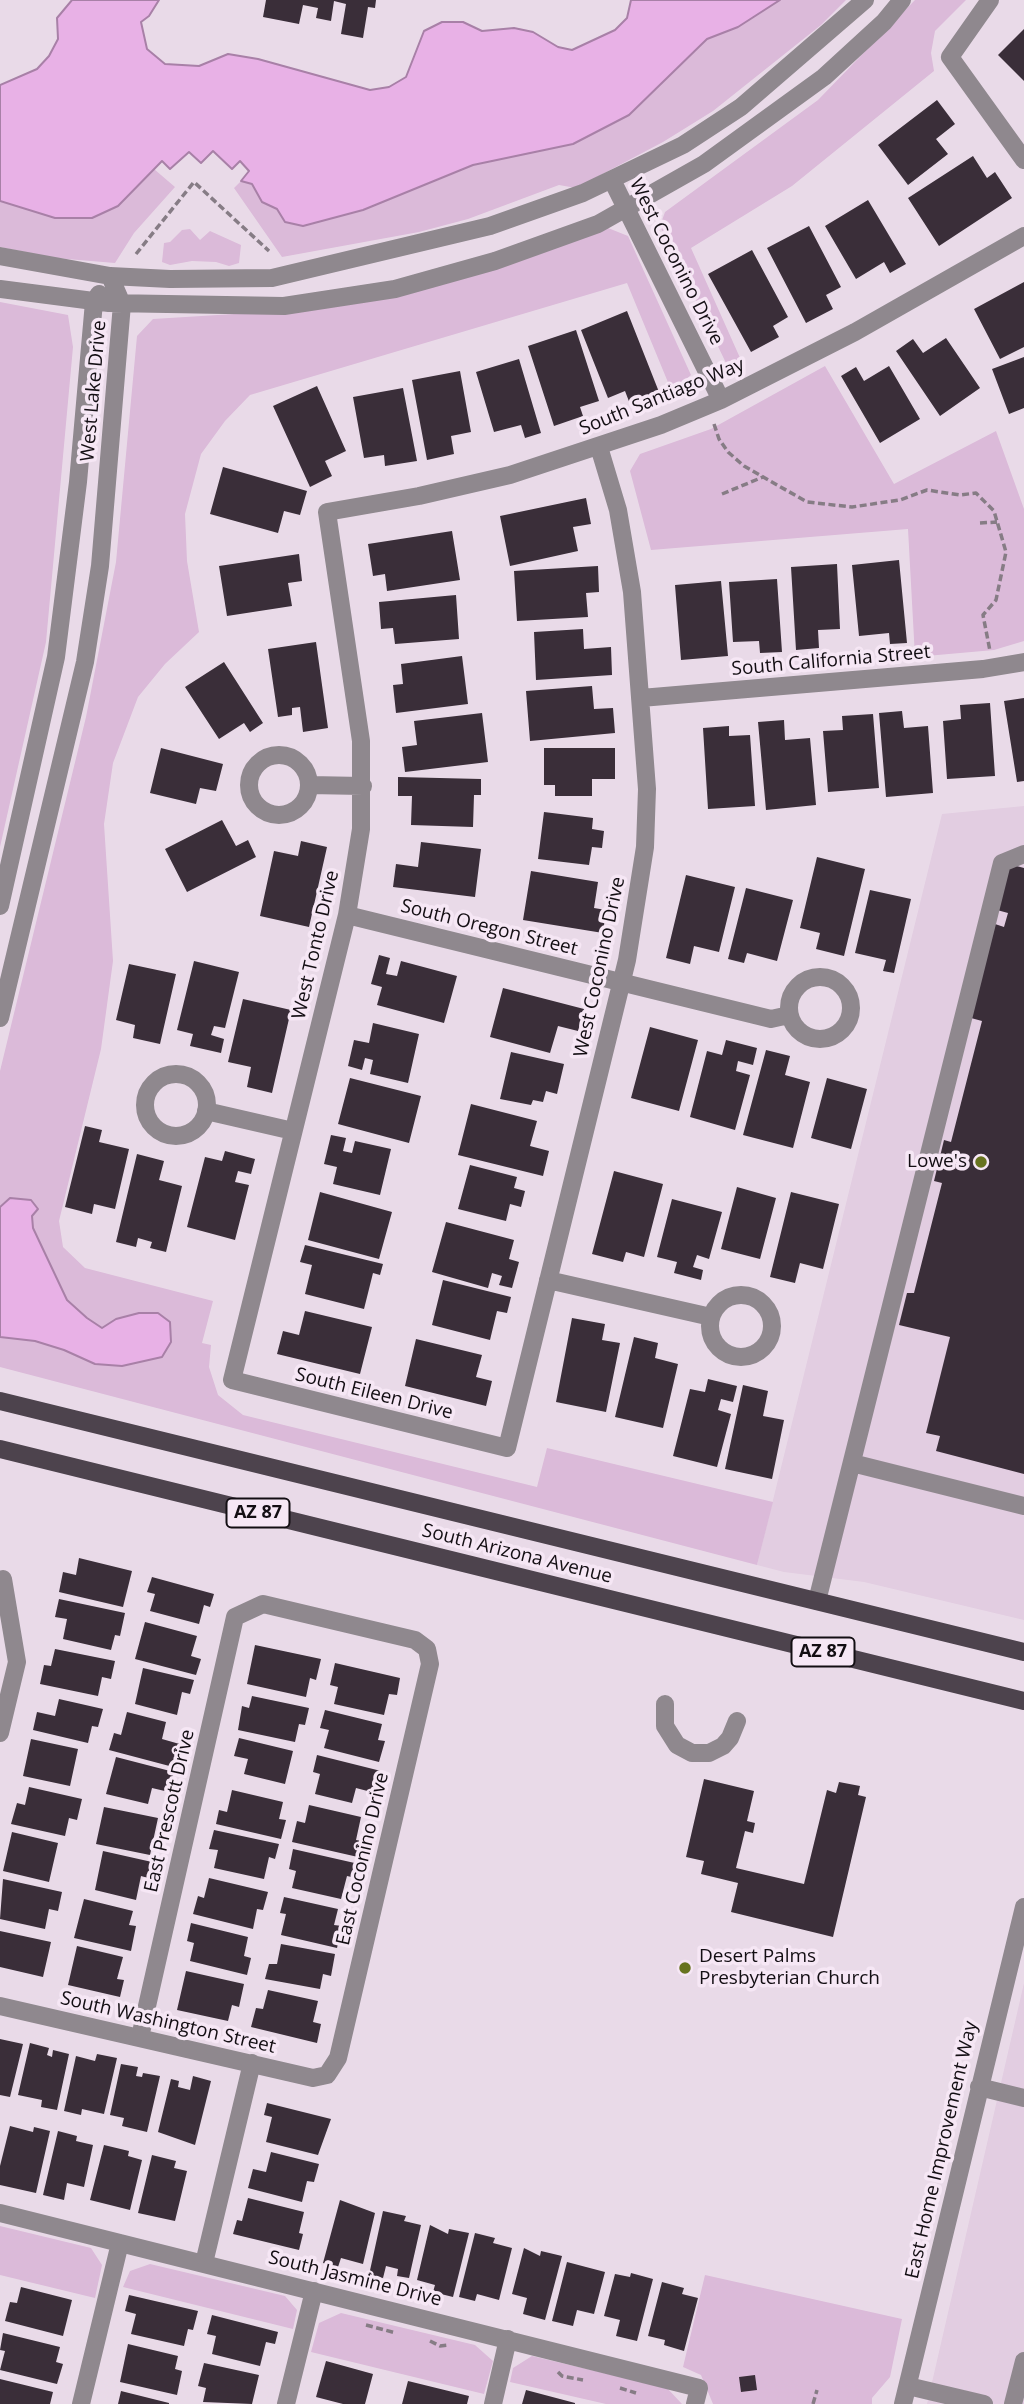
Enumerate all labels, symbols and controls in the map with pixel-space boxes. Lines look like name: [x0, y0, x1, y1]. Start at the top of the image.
street label: West Coconino Drive: [624, 175, 728, 349]
street label: West Lake Drive: [76, 320, 112, 462]
street label: South Santiago Way: [576, 353, 748, 441]
street label: South California Street: [731, 641, 931, 681]
street label: West Tonto Drive: [288, 868, 344, 1022]
street label: West Coconino Drive: [570, 875, 630, 1059]
street label: South Oregon Street: [398, 895, 580, 961]
place label: Lowe's: [907, 1151, 967, 1173]
marker: Lowe's: [973, 1154, 989, 1170]
street label: South Eileen Drive: [293, 1363, 455, 1425]
road number: AZ 87: [226, 1498, 290, 1528]
street label: South Arizona Avenue: [420, 1519, 614, 1589]
road number: AZ 87: [792, 1638, 854, 1666]
street label: East Prescott Drive: [140, 1727, 200, 1895]
street label: East Coconino Drive: [332, 1770, 394, 1948]
place label: Desert Palms Presbyterian Church: [699, 1946, 880, 1990]
marker: Desert Palms Presbyterian Church: [677, 1960, 693, 1976]
street label: South Washington Street: [58, 1987, 278, 2059]
street label: East Home Improvement Way: [901, 2019, 983, 2281]
street label: South Jasmine Drive: [266, 2246, 444, 2312]

